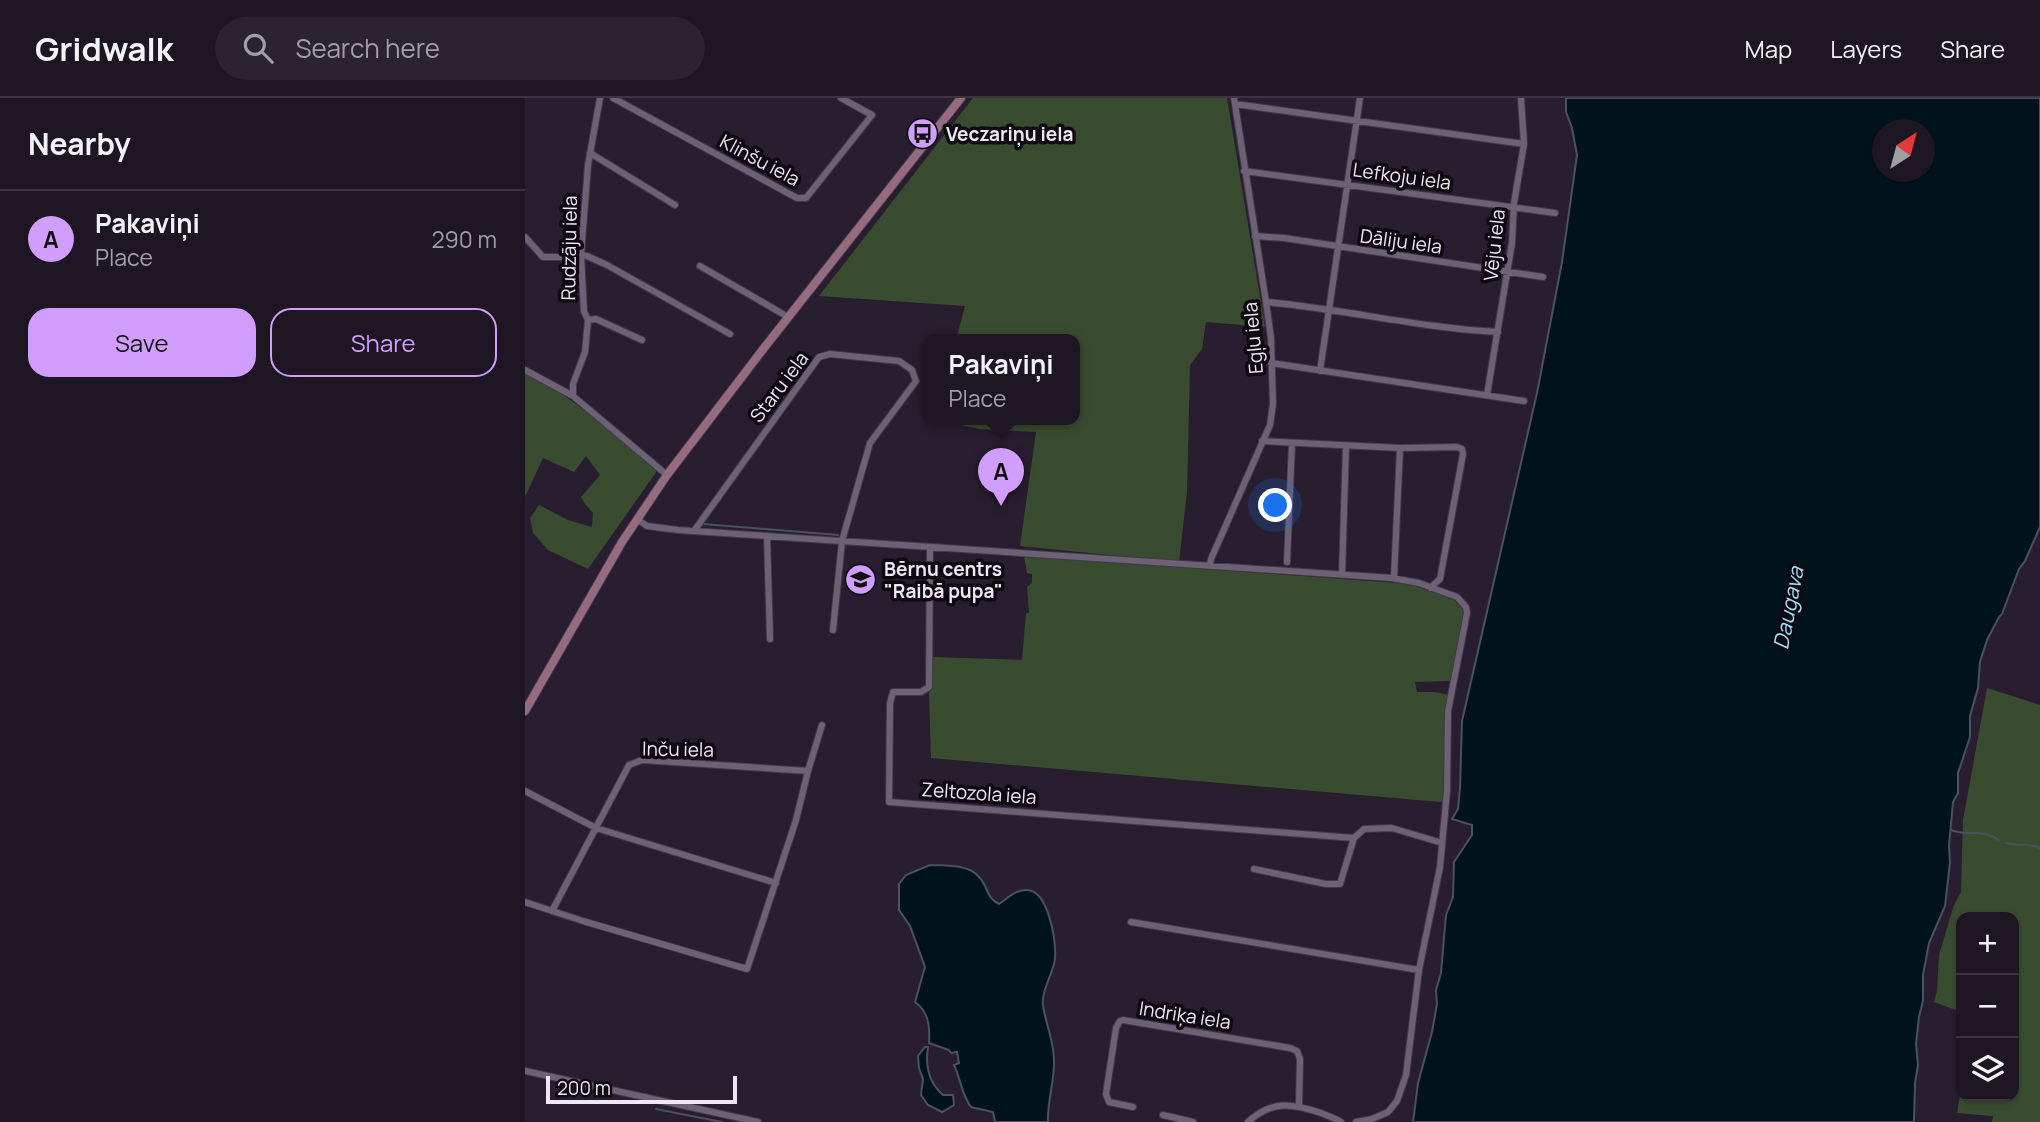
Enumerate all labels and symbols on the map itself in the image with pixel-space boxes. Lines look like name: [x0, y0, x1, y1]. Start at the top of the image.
bus stop icon: Veczariņu iela: [906, 117, 940, 151]
north arrow: [1872, 119, 1935, 182]
place label: Veczariņu iela: [946, 121, 1073, 147]
street label: Klinšu iela: [715, 128, 805, 192]
street label: Lefkoju iela: [1351, 156, 1453, 196]
street label: Rudzāju iela: [555, 195, 583, 301]
street label: Vēju iela: [1477, 208, 1511, 282]
street label: Dāliju iela: [1358, 222, 1444, 260]
street label: Egļu iela: [1237, 301, 1269, 375]
street label: Staru iela: [744, 346, 814, 428]
pin: A: [978, 448, 1024, 506]
your location: [1258, 488, 1292, 522]
place label: Bērnu centrs "Raibā pupa": [884, 556, 1003, 604]
school or university icon: Bērnu centrs "Raibā pupa": [844, 563, 878, 597]
water label: Daugava: [1766, 563, 1810, 652]
street label: Inču iela: [642, 735, 714, 763]
street label: Zeltozola iela: [921, 776, 1037, 810]
street label: Indriķa iela: [1137, 995, 1233, 1035]
scale bar: [546, 1073, 737, 1105]

